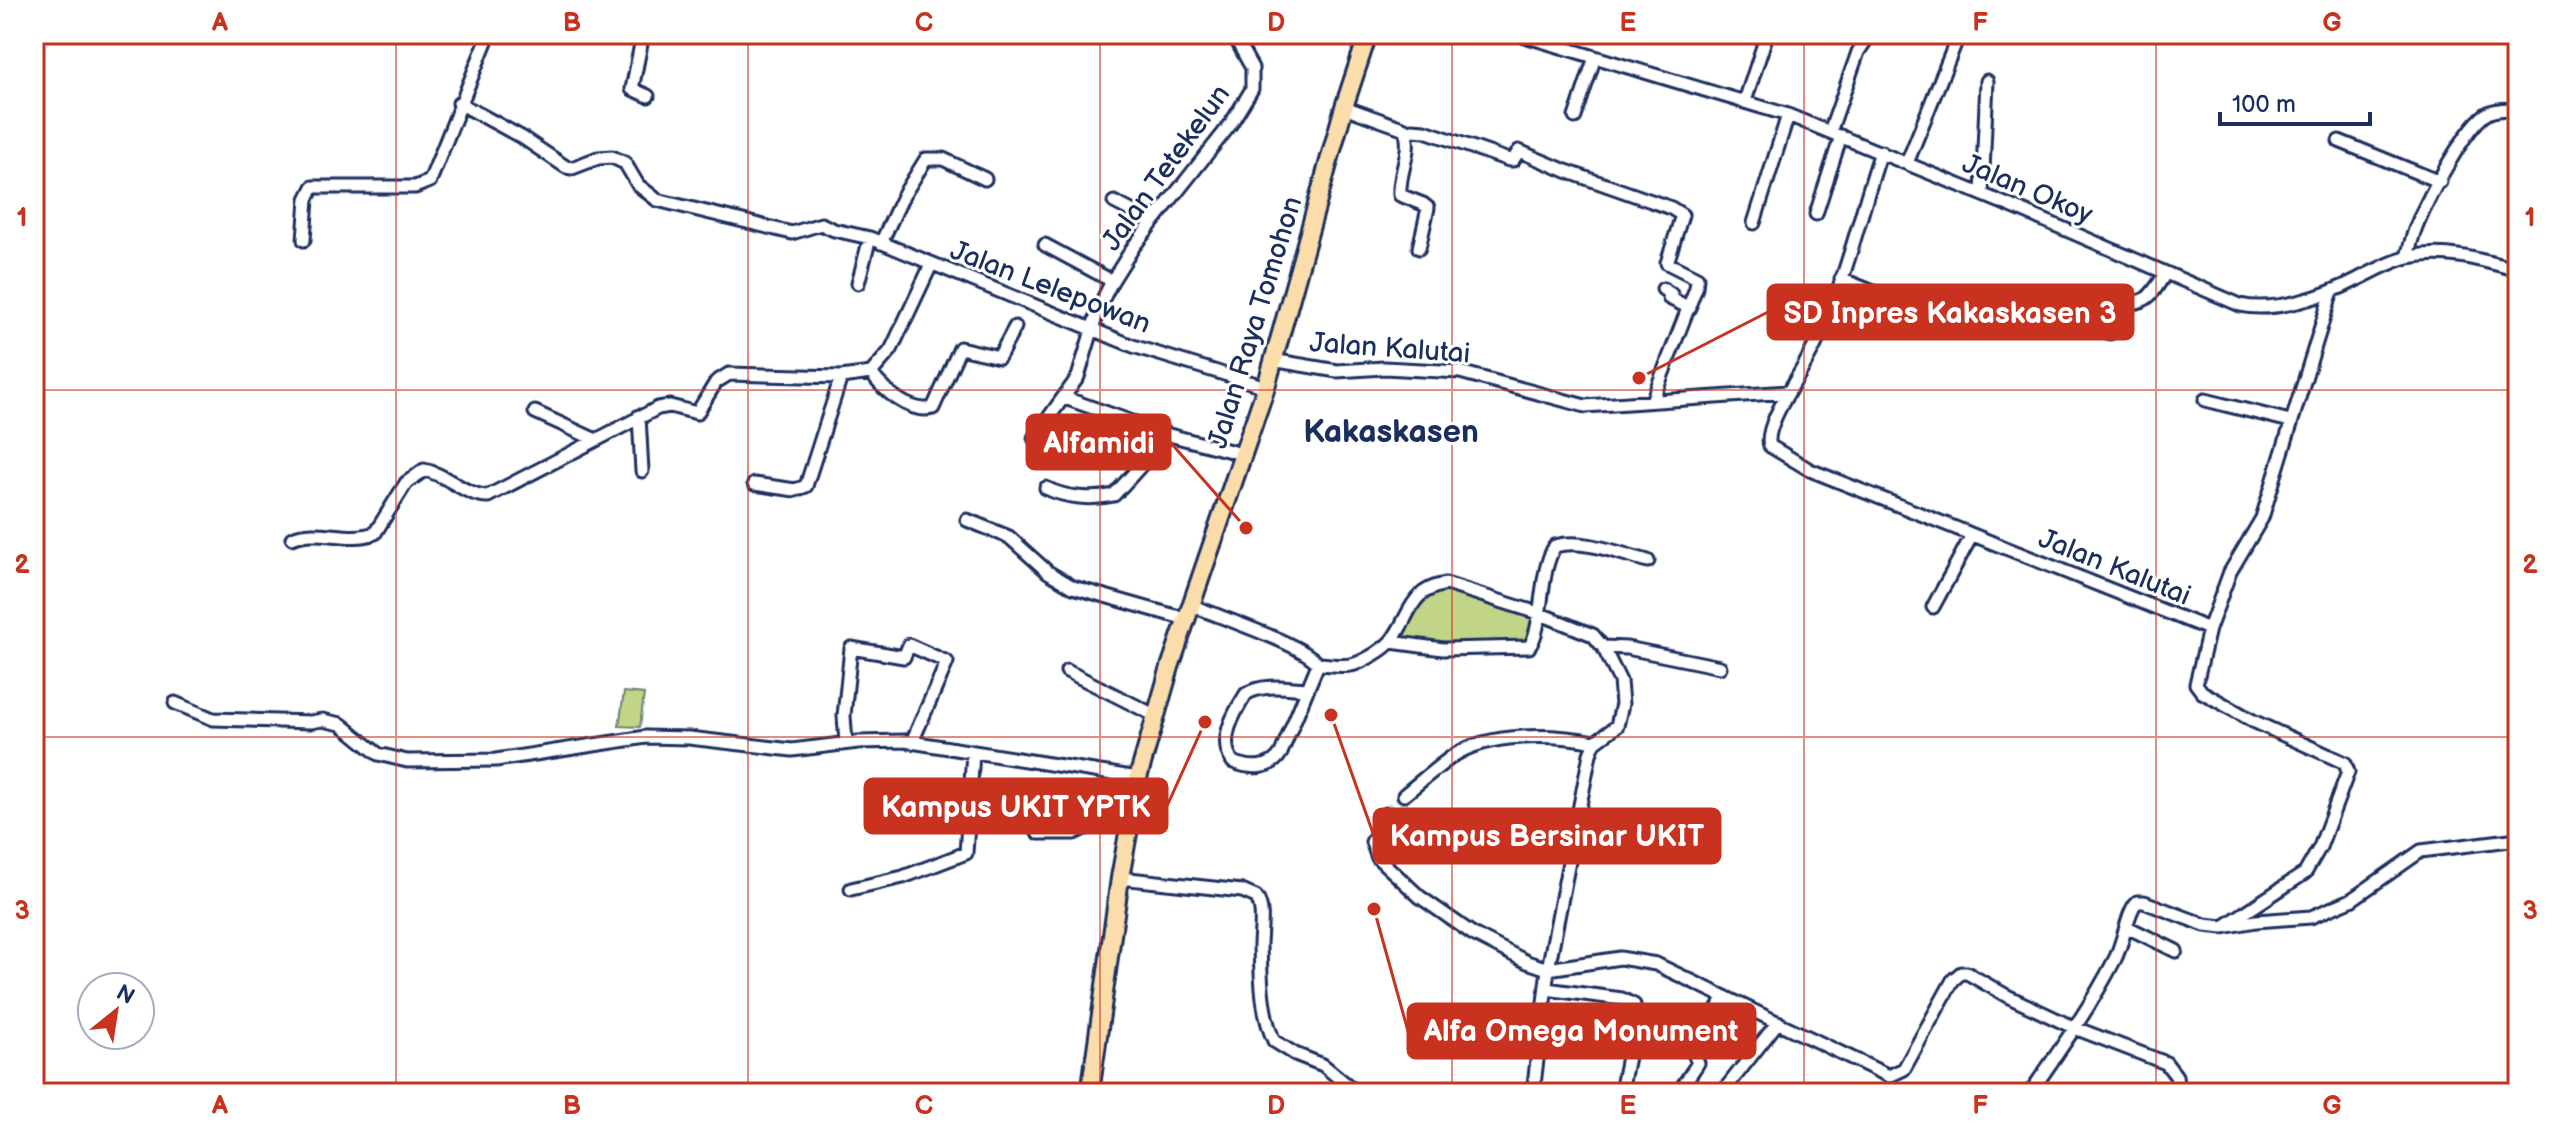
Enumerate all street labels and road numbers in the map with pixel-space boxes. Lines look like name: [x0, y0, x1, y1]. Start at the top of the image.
street label: Jalan Tetekelun: [1095, 79, 1237, 257]
street label: Jalan Okoy: [1957, 147, 2098, 232]
street label: Jalan Raya Tomohon: [1201, 193, 1309, 452]
street label: Jalan Lelepowan: [946, 234, 1155, 341]
street label: Jalan Kalutai: [1309, 326, 1471, 371]
street label: Jalan Kalutai: [2034, 522, 2195, 613]

